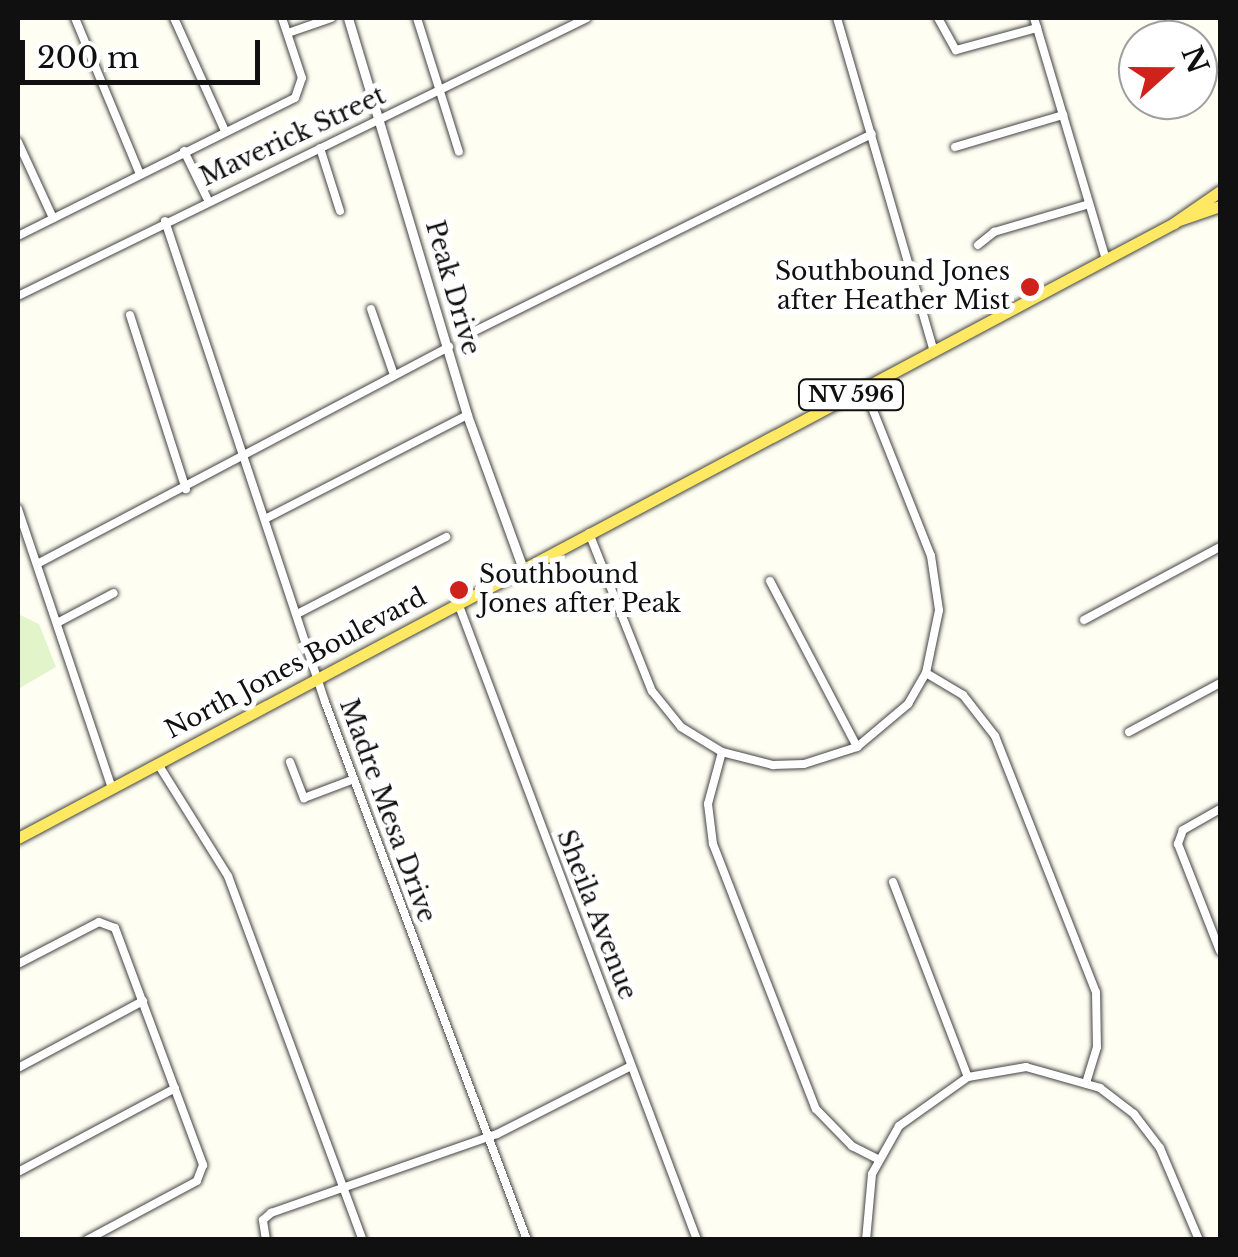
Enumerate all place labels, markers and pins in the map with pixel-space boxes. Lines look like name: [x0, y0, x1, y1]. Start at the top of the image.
place label: Southbound Jones after Heather Mist: [775, 258, 1010, 317]
marker: Southbound Jones after Heather Mist: [1019, 276, 1041, 298]
place label: Southbound Jones after Peak: [479, 561, 682, 620]
marker: Southbound Jones after Peak: [448, 579, 470, 601]

